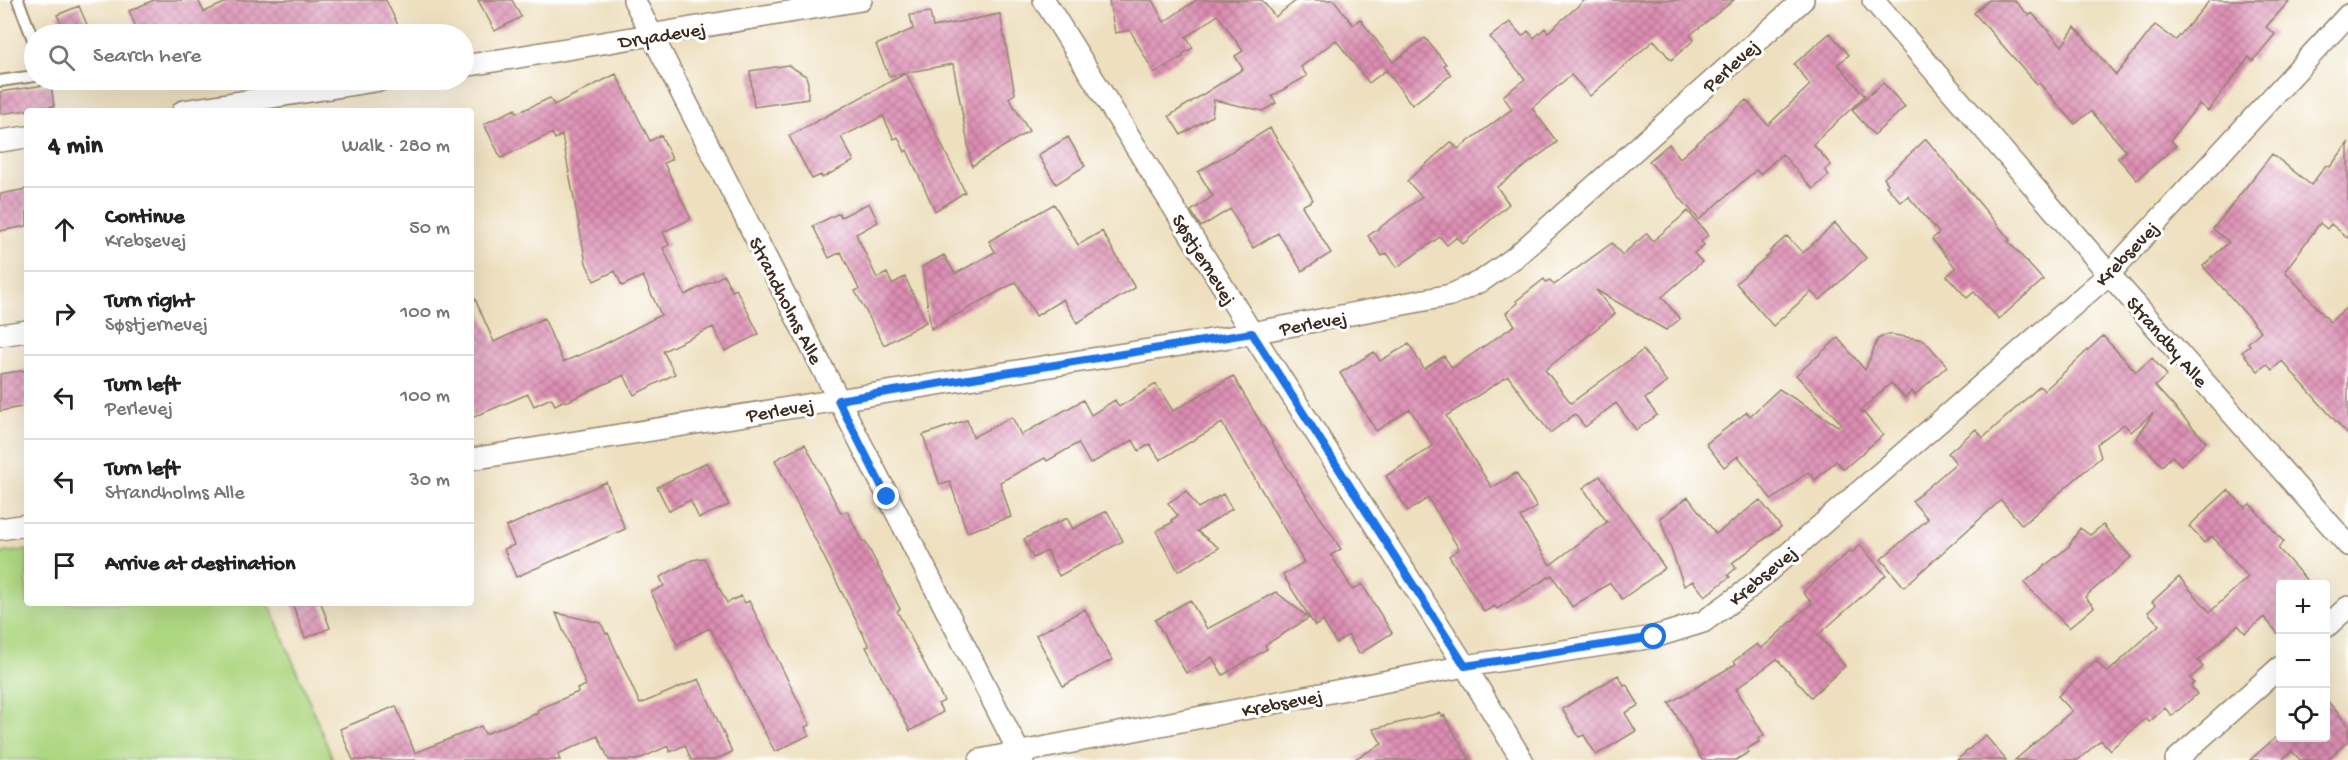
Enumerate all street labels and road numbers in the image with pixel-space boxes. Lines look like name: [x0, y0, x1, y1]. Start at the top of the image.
street label: Dryadevej: [615, 19, 708, 56]
street label: Perlevej: [1699, 36, 1765, 100]
street label: Søstjernevej: [1165, 211, 1239, 311]
street label: Krebsevej: [2092, 218, 2165, 293]
street label: Strandholms Alle: [742, 234, 826, 370]
street label: Strandby Alle: [2120, 293, 2212, 394]
street label: Perlevej: [1277, 308, 1349, 343]
street label: Perlevej: [744, 396, 816, 429]
street label: Krebsevej: [1726, 543, 1803, 613]
street label: Krebsevej: [1240, 686, 1325, 725]

